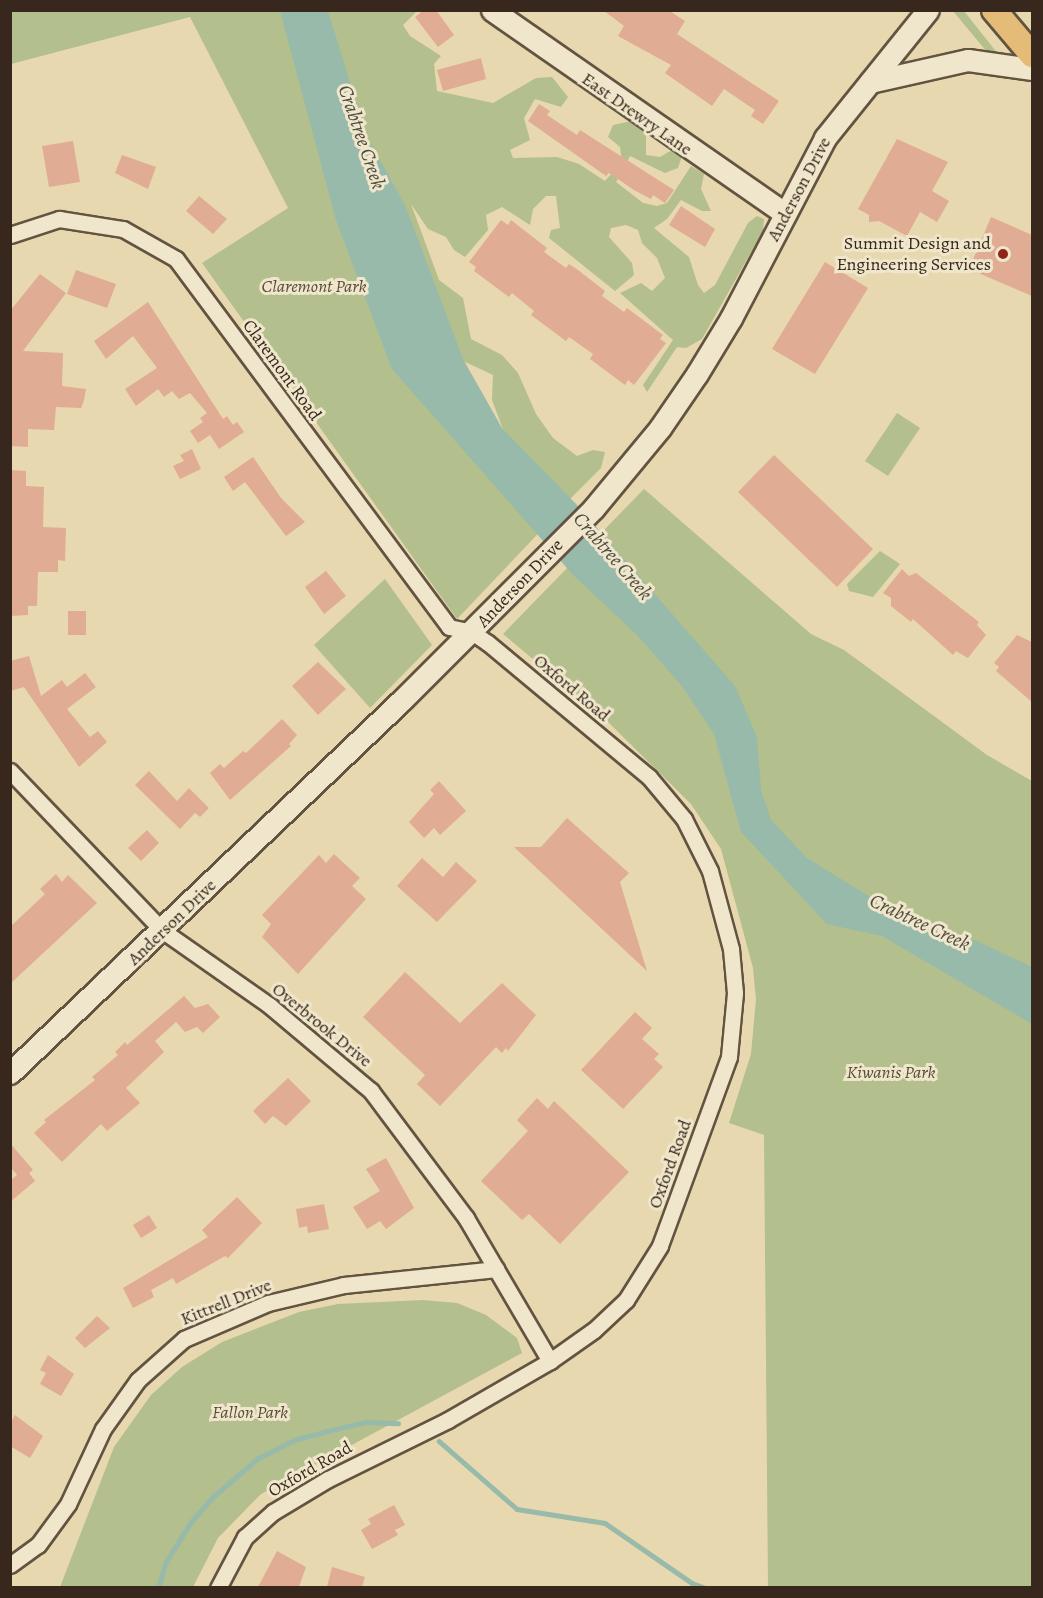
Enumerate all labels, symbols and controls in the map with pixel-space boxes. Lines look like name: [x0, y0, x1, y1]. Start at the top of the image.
street label: East Drewry Lane: [578, 68, 696, 160]
water label: Crabtree Creek: [333, 82, 391, 192]
street label: Anderson Drive: [763, 133, 835, 245]
place label: Summit Design and Engineering Services: [836, 233, 991, 276]
marker: Summit Design and Engineering Services: [996, 247, 1010, 261]
park label: Claremont Park: [261, 275, 367, 297]
street label: Claremont Road: [238, 315, 326, 425]
water label: Crabtree Creek: [568, 507, 658, 605]
street label: Anderson Drive: [472, 534, 568, 632]
street label: Oxford Road: [529, 650, 615, 726]
street label: Anderson Drive: [123, 874, 221, 970]
water label: Crabtree Creek: [866, 888, 974, 956]
street label: Overbrook Drive: [268, 978, 376, 1072]
park label: Kiwanis Park: [846, 1061, 936, 1083]
street label: Oxford Road: [644, 1117, 696, 1211]
street label: Kittrell Drive: [178, 1274, 274, 1330]
park label: Fallon Park: [212, 1401, 288, 1423]
street label: Oxford Road: [264, 1436, 356, 1502]

